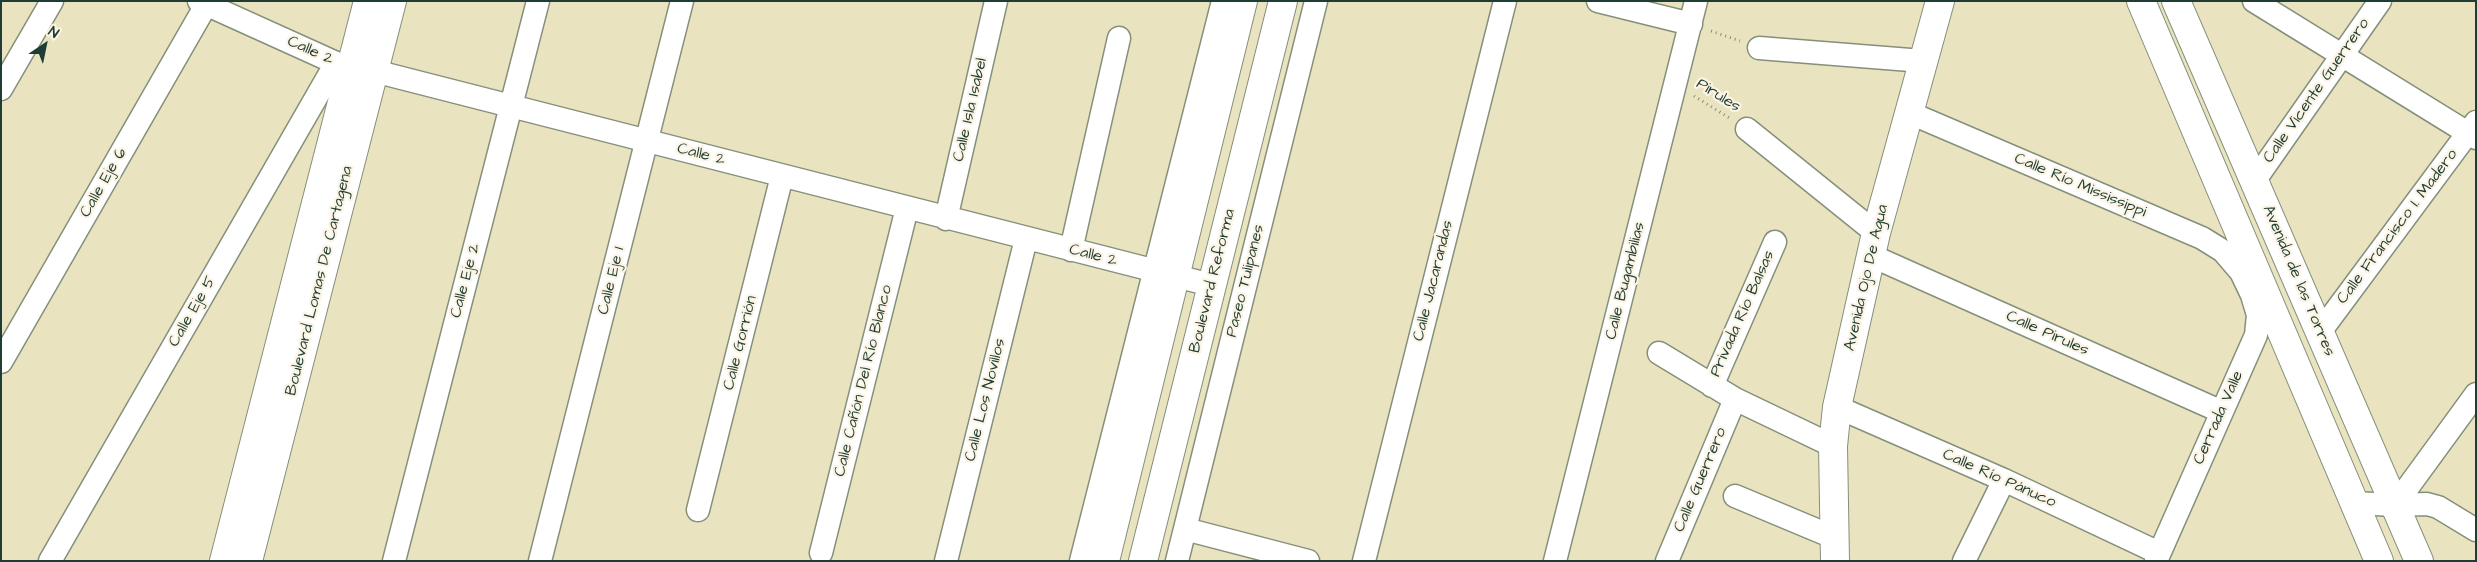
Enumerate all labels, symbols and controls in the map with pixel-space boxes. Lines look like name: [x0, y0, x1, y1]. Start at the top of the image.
street label: Calle Vicente Guerrero: [2260, 15, 2374, 167]
north arrow: [20, 20, 70, 70]
text: N: [44, 22, 63, 43]
street label: Calle 2: [284, 32, 336, 70]
street label: Calle Isla Isabel: [950, 56, 992, 164]
street label: Pirules: [1692, 75, 1744, 117]
street label: Calle 2: [675, 140, 727, 170]
street label: Calle Eje 6: [76, 145, 132, 221]
street label: Calle Francisco I. Madero: [2334, 146, 2462, 308]
street label: Calle Río Mississippi: [2011, 149, 2149, 223]
street label: Boulevard Lomas De Cartagena: [282, 164, 358, 398]
street label: Avenida Ojo De Agua: [1841, 203, 1893, 353]
street label: Avenida de las Torres: [2258, 203, 2338, 359]
street label: Boulevard Reforma: [1186, 207, 1240, 355]
street label: Calle Jacarandas: [1410, 219, 1458, 343]
street label: Calle Bugambilias: [1602, 220, 1650, 342]
street label: Paseo Tulipanes: [1223, 223, 1269, 339]
street label: Calle 2: [1067, 241, 1119, 271]
street label: Calle Eje 2: [447, 242, 485, 320]
street label: Calle Eje 1: [594, 245, 630, 317]
street label: Privada Río Balsas: [1707, 248, 1779, 380]
street label: Calle Eje 5: [165, 273, 221, 351]
street label: Calle Cañón Del Río Blanco: [831, 283, 897, 479]
street label: Calle Gorrión: [720, 294, 762, 392]
street label: Calle Pirules: [2003, 307, 2091, 361]
street label: Calle Los Novillos: [961, 337, 1011, 463]
street label: Cerrada Valle: [2190, 368, 2248, 468]
street label: Calle Guerrero: [1670, 425, 1732, 535]
street label: Calle Río Pánuco: [1939, 445, 2059, 513]

